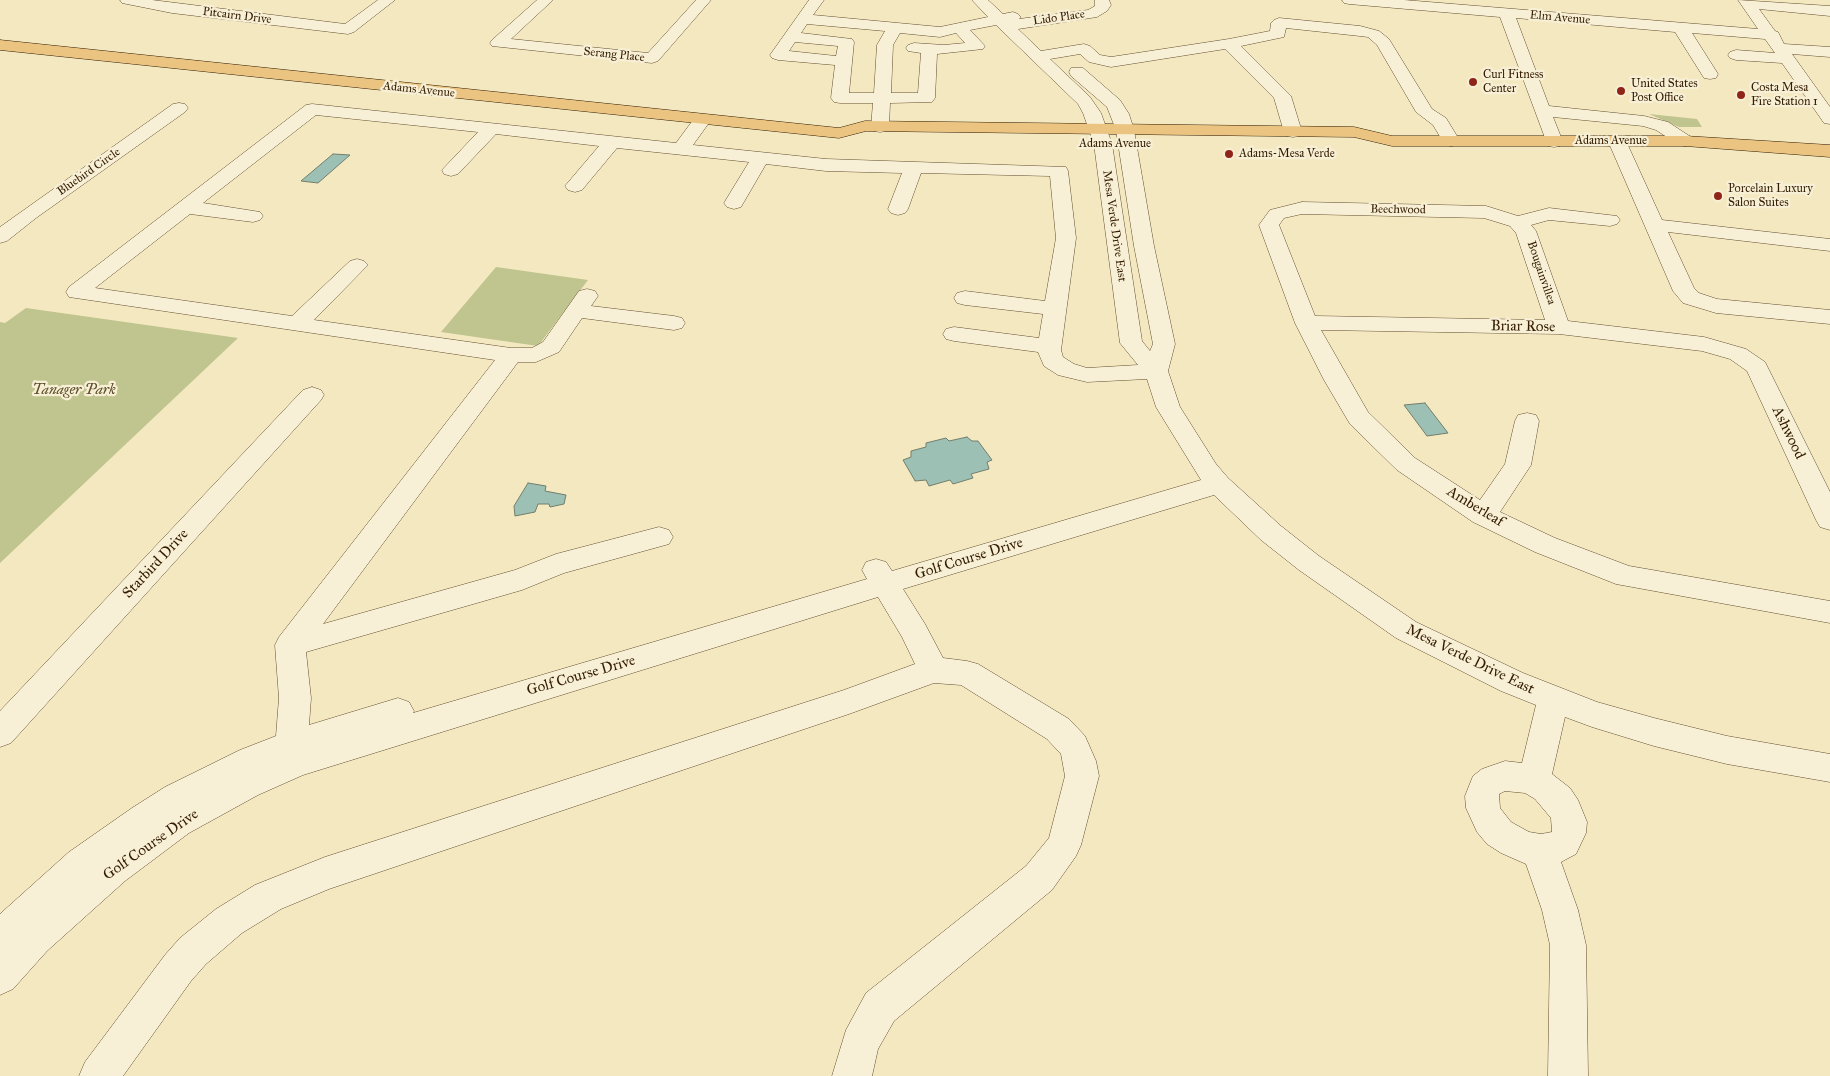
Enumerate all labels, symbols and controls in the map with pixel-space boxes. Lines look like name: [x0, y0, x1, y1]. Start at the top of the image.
street label: Pitcairn Drive: [202, 5, 272, 27]
street label: Lido Place: [1032, 7, 1086, 29]
street label: Elm Avenue: [1529, 8, 1591, 28]
street label: Serang Place: [583, 45, 645, 65]
place label: Curl Fitness Center: [1483, 68, 1543, 96]
marker: Curl Fitness Center: [1467, 76, 1479, 88]
place label: United States Post Office: [1631, 77, 1698, 105]
street label: Adams Avenue: [382, 79, 456, 101]
place label: Costa Mesa Fire Station 1: [1751, 81, 1818, 109]
marker: United States Post Office: [1615, 85, 1627, 97]
marker: Costa Mesa Fire Station 1: [1735, 89, 1747, 101]
street label: Adams Avenue: [1575, 134, 1647, 148]
street label: Adams Avenue: [1079, 137, 1151, 151]
street label: Bluebird Circle: [55, 145, 123, 199]
place label: Adams-Mesa Verde: [1239, 147, 1335, 161]
marker: Adams-Mesa Verde: [1223, 148, 1235, 160]
street label: Mesa Verde Drive East: [1099, 169, 1129, 283]
place label: Porcelain Luxury Salon Suites: [1728, 182, 1813, 210]
marker: Porcelain Luxury Salon Suites: [1712, 190, 1724, 202]
street label: Beechwood: [1370, 202, 1426, 218]
street label: Bougainvillea: [1523, 239, 1559, 307]
street label: Briar Rose: [1491, 317, 1555, 337]
park label: Tanager Park: [32, 381, 116, 399]
street label: Ashwood: [1768, 404, 1808, 462]
street label: Amberleaf: [1443, 483, 1507, 531]
street label: Starbird Drive: [119, 526, 193, 602]
street label: Golf Course Drive: [913, 534, 1025, 584]
street label: Mesa Verde Drive East: [1403, 621, 1537, 699]
street label: Golf Course Drive: [525, 652, 637, 700]
street label: Golf Course Drive: [100, 805, 202, 885]

